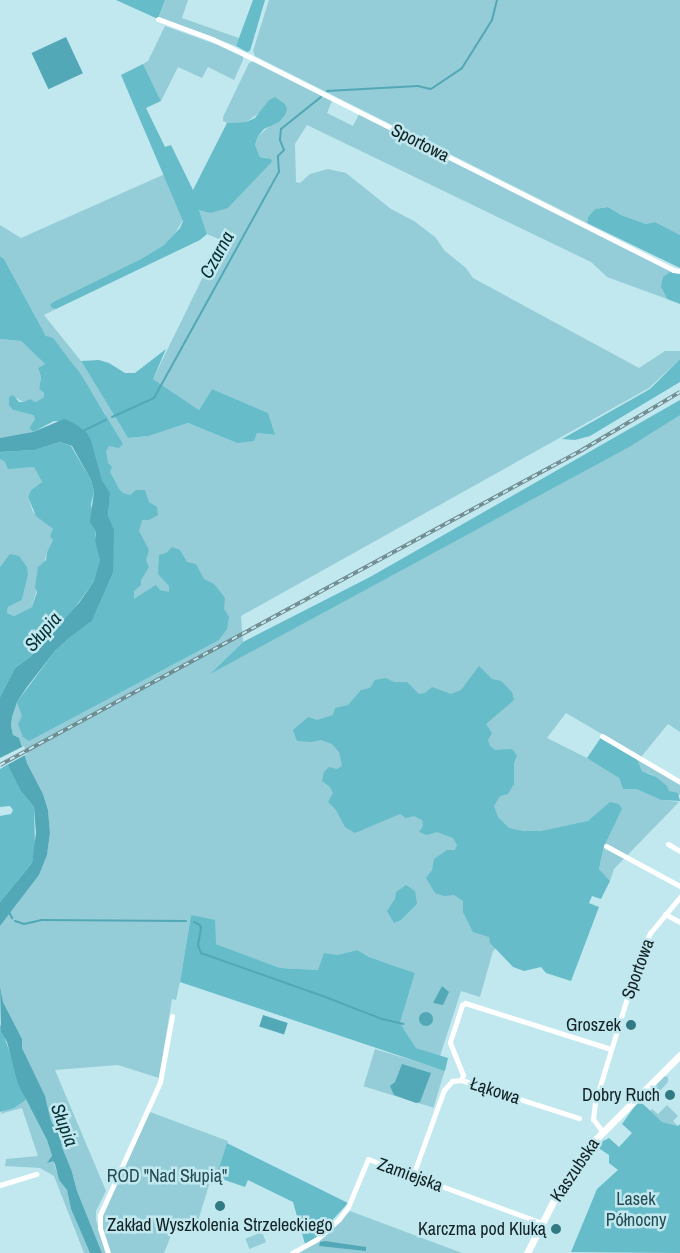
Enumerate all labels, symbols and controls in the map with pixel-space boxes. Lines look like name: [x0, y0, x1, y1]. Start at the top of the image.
street label: Sportowa: [387, 119, 453, 167]
water label: Czarna: [195, 228, 239, 282]
water label: Słupia: [20, 608, 66, 656]
street label: Sportowa: [617, 936, 659, 1002]
place label: Groszek: [566, 1014, 621, 1036]
marker: Groszek: [625, 1019, 637, 1031]
street label: Łąkowa: [467, 1073, 523, 1109]
place label: Dobry Ruch: [582, 1084, 660, 1106]
marker: Dobry Ruch: [664, 1089, 676, 1101]
water label: Słupia: [45, 1100, 83, 1150]
street label: Kaszubska: [546, 1134, 604, 1206]
street label: Zamiejska: [374, 1153, 446, 1197]
park label: ROD "Nad Słupią": [107, 1165, 227, 1187]
park label: Lasek Północny: [606, 1189, 666, 1232]
marker: Zakład Wyszkolenia Strzeleckiego: [214, 1200, 226, 1212]
place label: Zakład Wyszkolenia Strzeleckiego: [107, 1214, 333, 1236]
place label: Karczma pod Kluką: [418, 1218, 546, 1240]
marker: Karczma pod Kluką: [550, 1223, 562, 1235]

